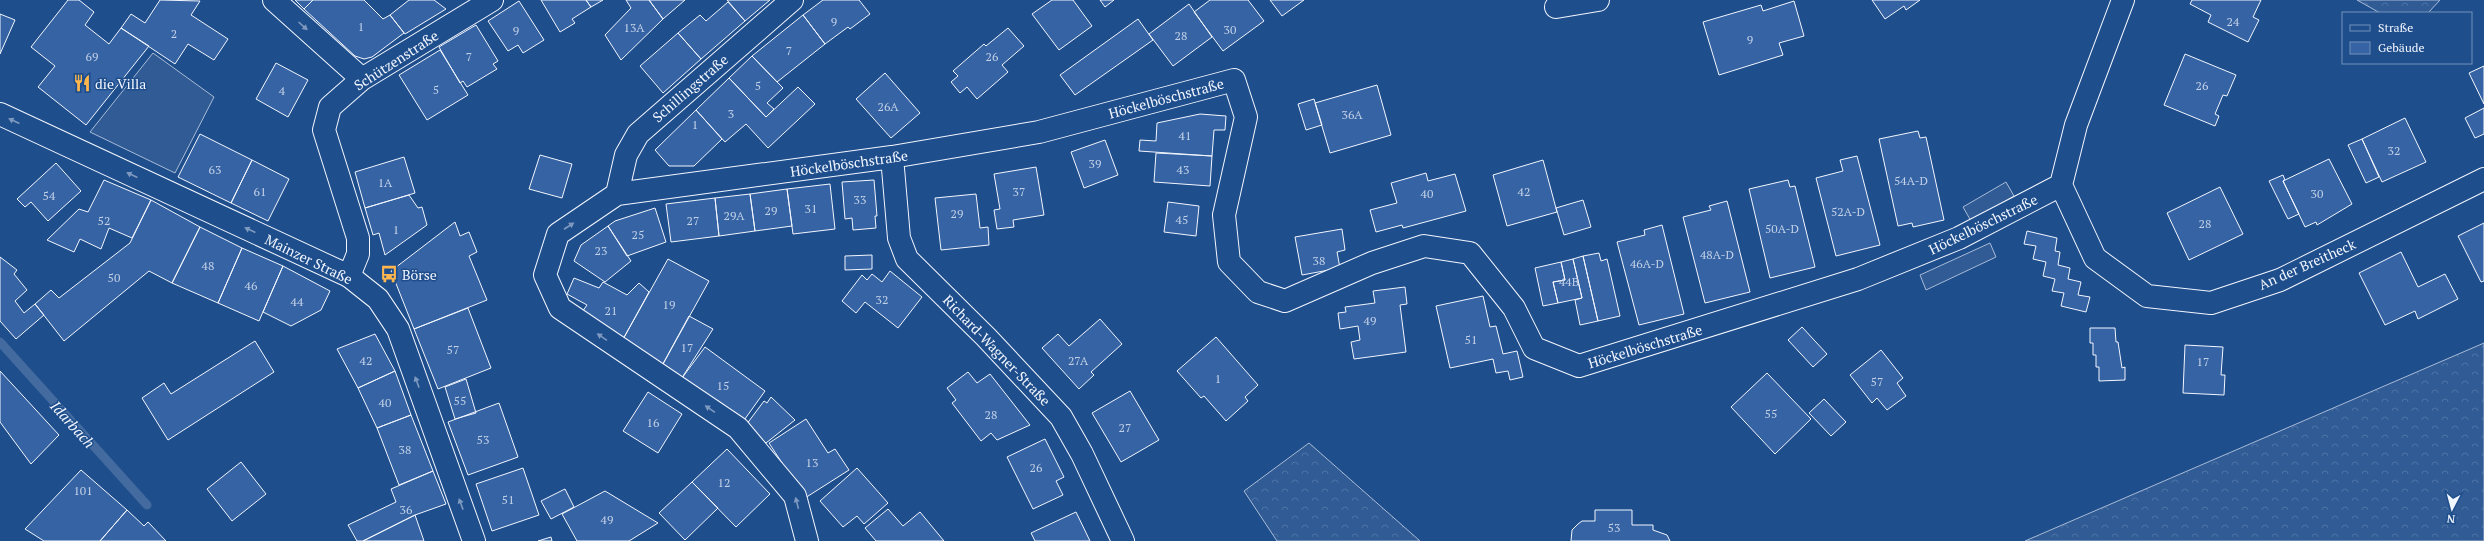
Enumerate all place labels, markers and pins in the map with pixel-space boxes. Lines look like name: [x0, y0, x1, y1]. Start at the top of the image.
restaurant icon: die Villa: [72, 73, 92, 93]
place label: die Villa: [95, 74, 146, 93]
bus stop icon: Börse: [379, 264, 399, 284]
place label: Börse: [402, 265, 437, 284]

